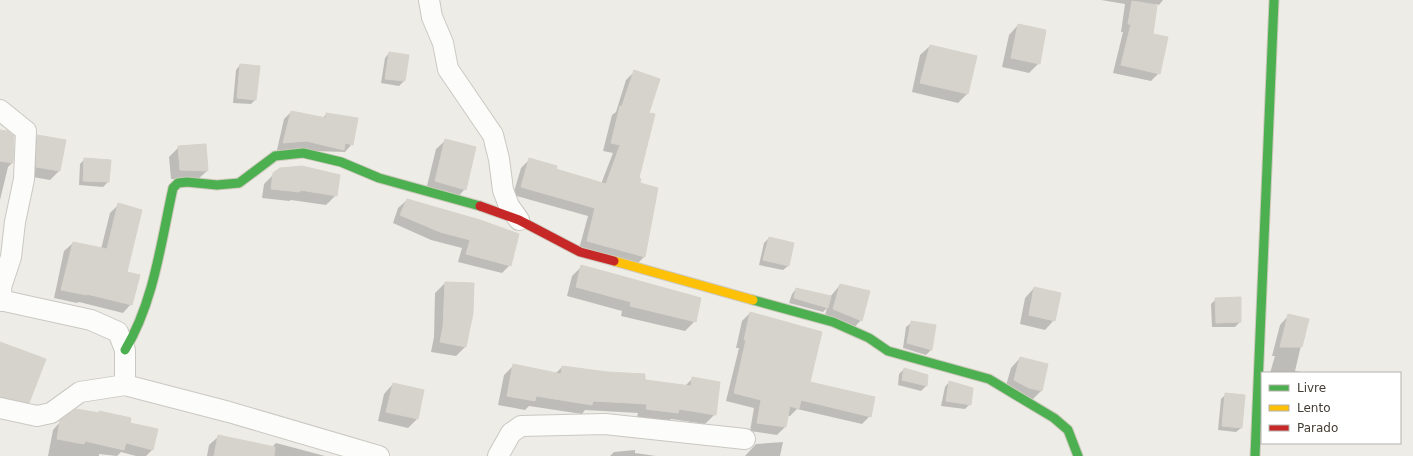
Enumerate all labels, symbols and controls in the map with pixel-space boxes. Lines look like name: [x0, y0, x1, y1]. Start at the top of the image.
legend: [1261, 372, 1401, 444]
text: Livre: [1297, 381, 1326, 395]
text: Lento: [1297, 401, 1331, 415]
text: Parado: [1297, 421, 1338, 435]

